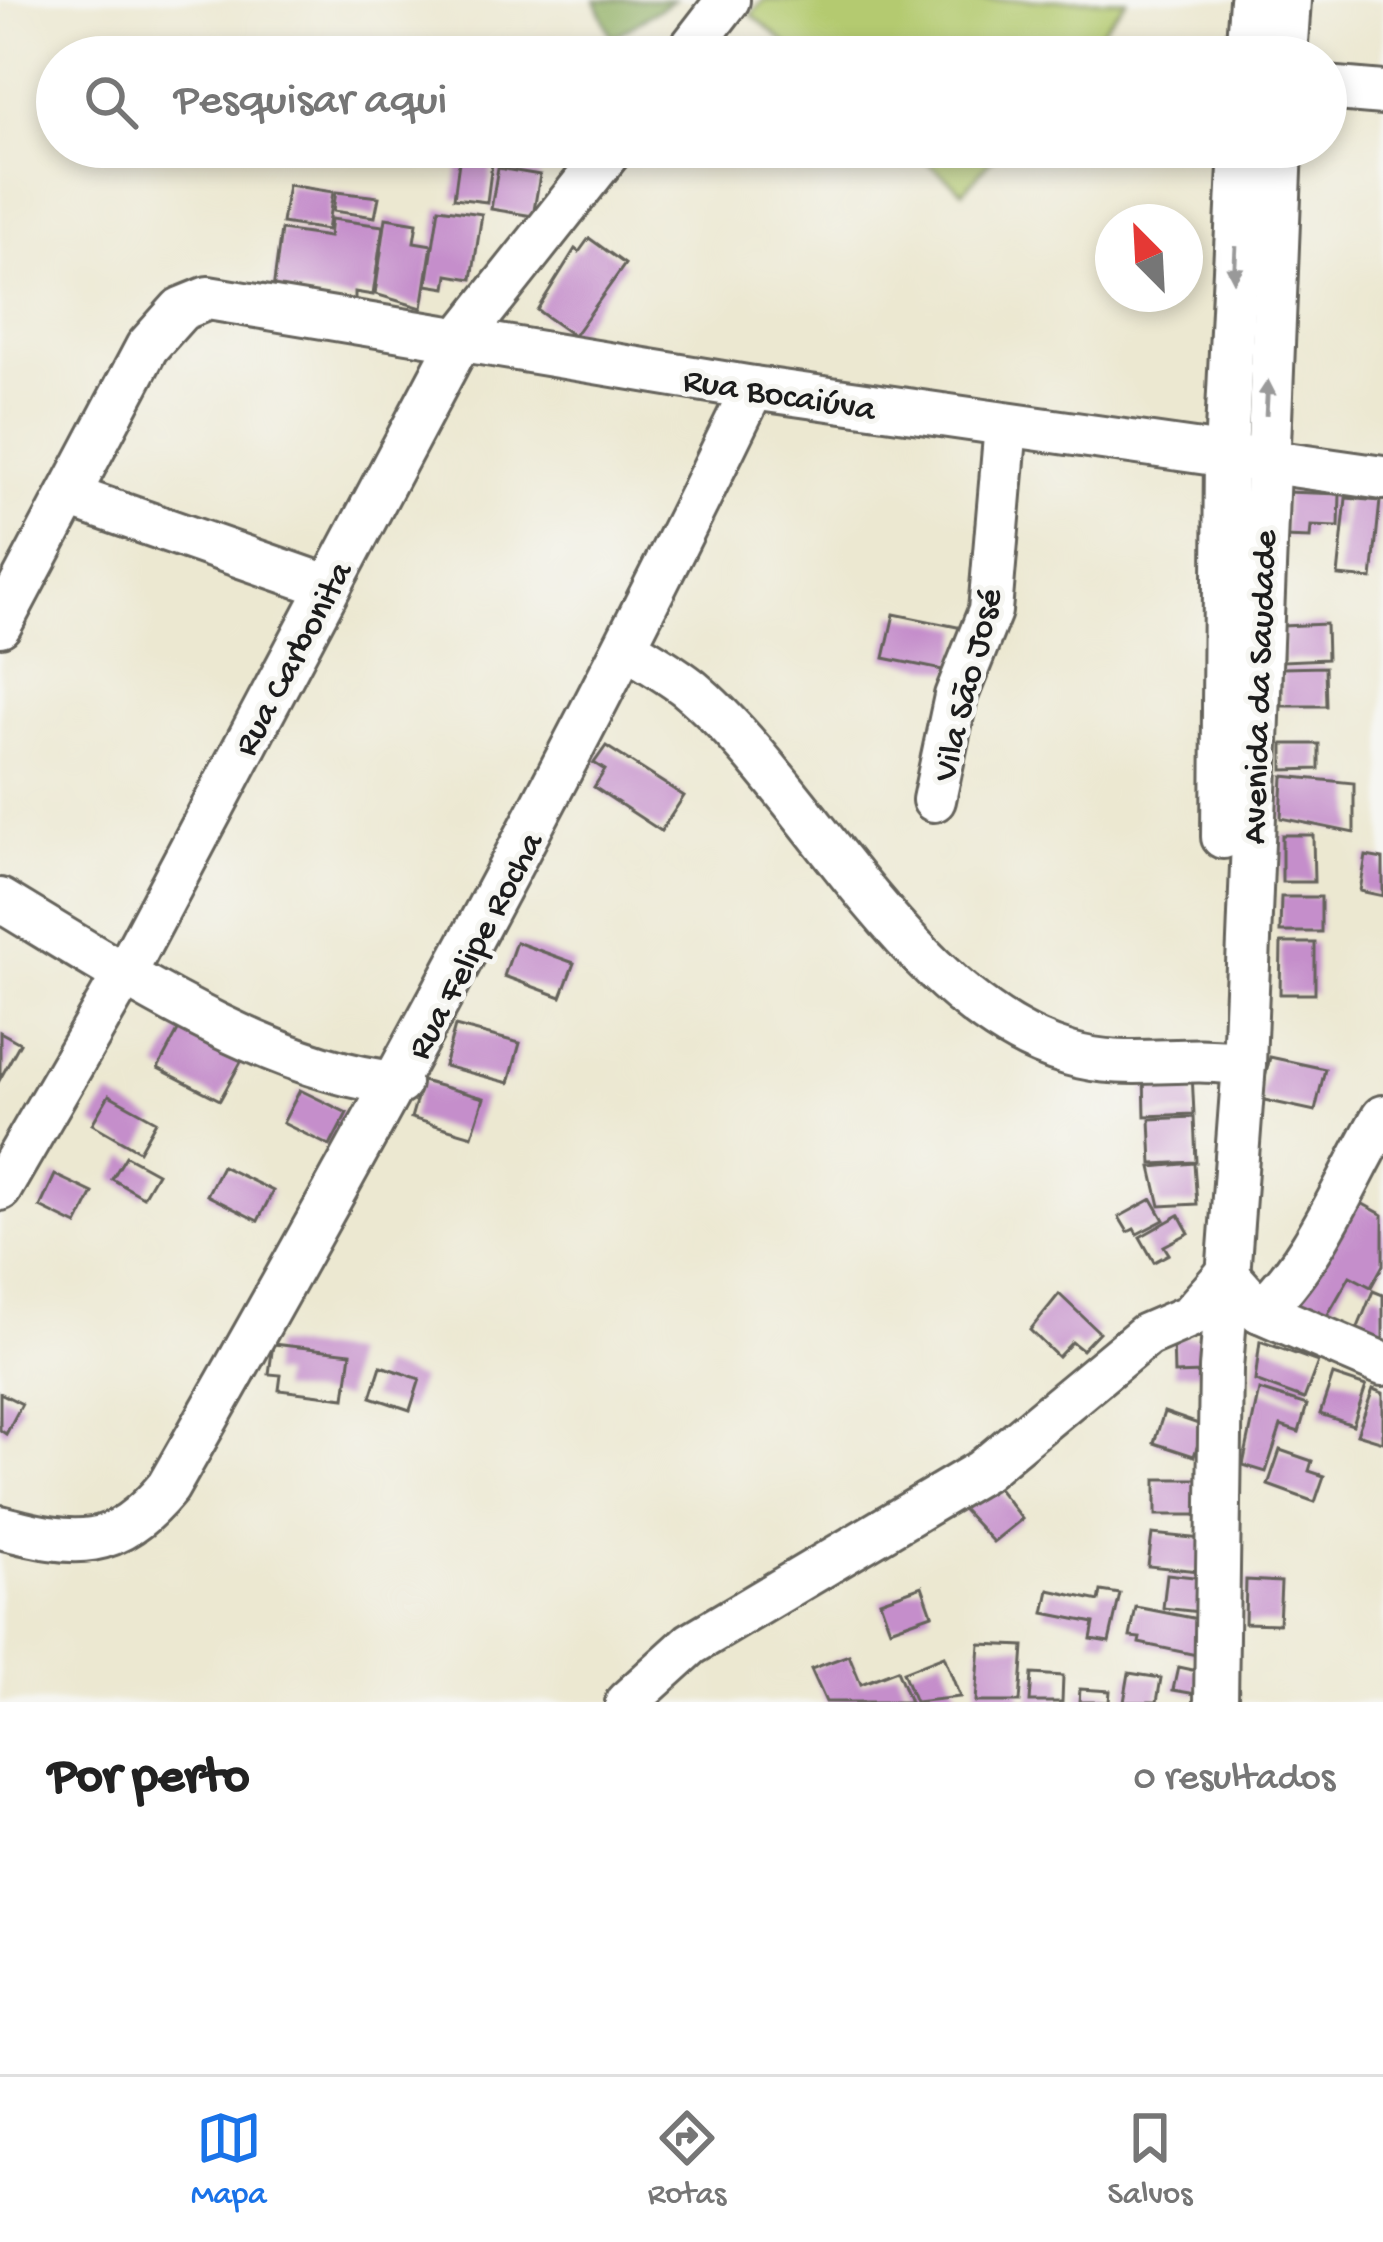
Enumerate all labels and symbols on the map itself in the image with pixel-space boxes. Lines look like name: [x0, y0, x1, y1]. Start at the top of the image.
north arrow: [1095, 204, 1203, 312]
one-way arrow: [1225, 246, 1244, 284]
street label: Rua Bocaiúva: [680, 361, 879, 434]
one-way arrow: [1258, 378, 1277, 416]
street label: Avenida da Saudade: [1236, 529, 1289, 845]
street label: Rua Carbonita: [227, 555, 365, 765]
street label: Vila São José: [925, 584, 1015, 788]
street label: Rua Felipe Rocha: [400, 825, 556, 1068]

